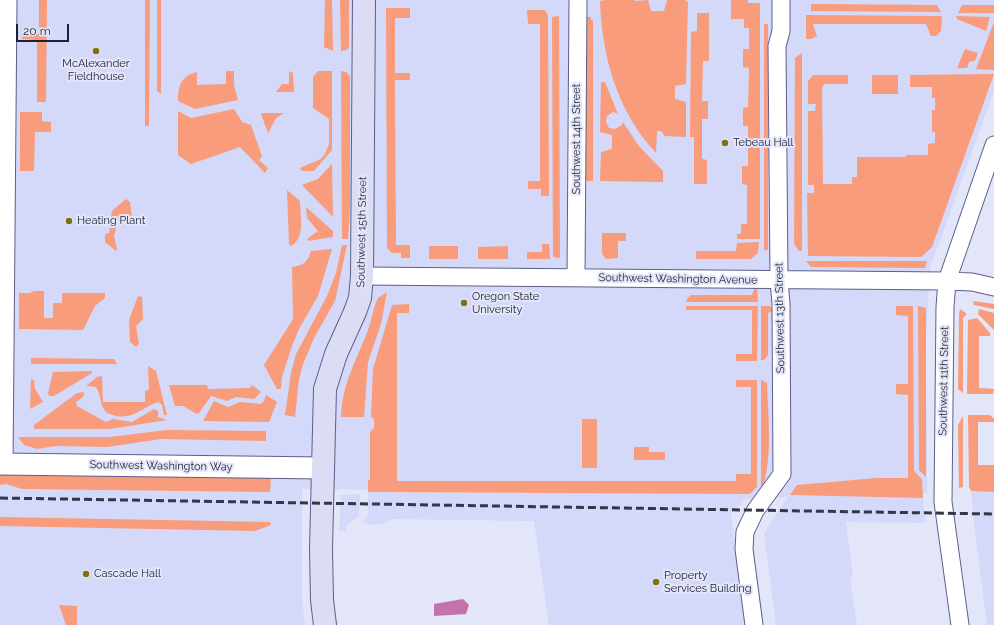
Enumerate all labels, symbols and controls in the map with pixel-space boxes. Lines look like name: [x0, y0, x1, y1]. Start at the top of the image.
scale bar: [18, 16, 71, 42]
text: 20 m: [23, 24, 51, 38]
marker: McAlexander Fieldhouse: [91, 46, 101, 56]
place label: McAlexander Fieldhouse: [62, 57, 130, 83]
street label: Southwest 14th Street: [570, 84, 584, 194]
place label: Tebeau Hall: [733, 136, 794, 150]
marker: Tebeau Hall: [720, 138, 730, 148]
street label: Southwest 15th Street: [354, 176, 370, 288]
place label: Heating Plant: [77, 214, 145, 228]
marker: Heating Plant: [64, 216, 74, 226]
street label: Southwest 13th Street: [772, 263, 788, 373]
street label: Southwest Washington Avenue: [598, 271, 758, 287]
place label: Oregon State University: [472, 290, 539, 316]
marker: Oregon State University: [459, 298, 469, 308]
street label: Southwest 11th Street: [936, 326, 952, 436]
street label: Southwest Washington Way: [89, 458, 233, 474]
place label: Cascade Hall: [94, 567, 161, 581]
marker: Cascade Hall: [81, 569, 91, 579]
place label: Property Services Building: [664, 569, 752, 595]
marker: Property Services Building: [651, 577, 661, 587]

